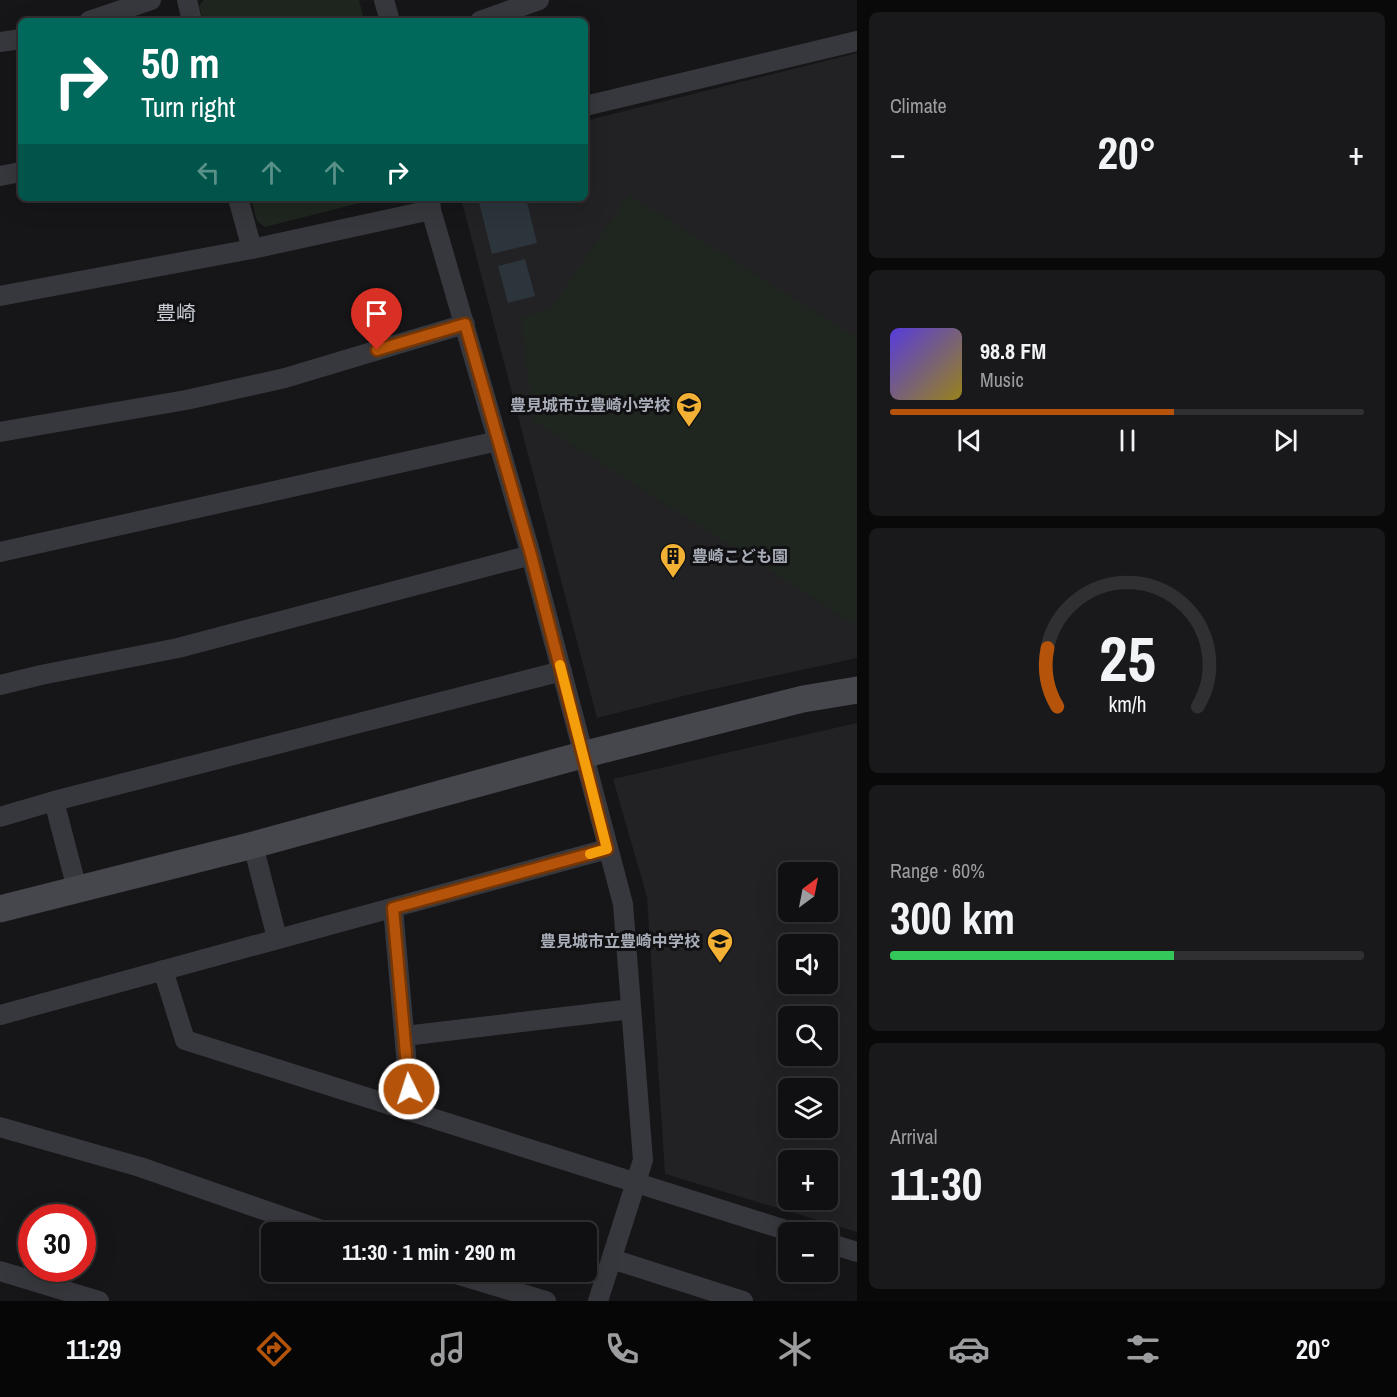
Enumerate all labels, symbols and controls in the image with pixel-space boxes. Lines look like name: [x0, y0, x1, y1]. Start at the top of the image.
text: 50 m: [141, 35, 220, 91]
icon: right: [42, 42, 120, 120]
text: Turn right: [141, 89, 235, 125]
text: Climate: [890, 92, 947, 119]
text: 20°: [1097, 122, 1157, 183]
text: −: [890, 131, 906, 175]
text: +: [1348, 131, 1364, 175]
icon: left: [192, 156, 225, 189]
icon: ahead: [255, 156, 288, 189]
icon: ahead: [318, 156, 351, 189]
icon: right: [381, 156, 414, 189]
pin: [351, 288, 402, 350]
icon: arrive: [360, 297, 393, 330]
district label: 豊崎: [156, 299, 196, 326]
text: 98.8 FM: [980, 336, 1046, 366]
text: Music: [980, 366, 1024, 393]
school or university icon: 豊見城市立豊崎小学校: [674, 390, 704, 428]
place label: 豊見城市立豊崎小学校: [510, 394, 670, 416]
icon: previous: [953, 424, 986, 457]
icon: pause: [1111, 424, 1144, 457]
icon: next: [1269, 424, 1302, 457]
building icon: 豊崎こども園: [658, 541, 688, 579]
place label: 豊崎こども園: [692, 545, 788, 567]
text: 25: [1099, 617, 1155, 701]
text: km/h: [1108, 691, 1146, 720]
text: Range · 60%: [890, 857, 985, 884]
north arrow: [778, 862, 838, 922]
map controls: [778, 862, 838, 1282]
text: 300 km: [890, 887, 1015, 948]
school or university icon: 豊見城市立豊崎中学校: [705, 926, 735, 964]
place label: 豊見城市立豊崎中学校: [540, 930, 700, 952]
button: sound: [778, 934, 838, 994]
button: search: [778, 1006, 838, 1066]
position arrow: [377, 1057, 441, 1121]
button: layers: [778, 1078, 838, 1138]
text: Arrival: [890, 1123, 937, 1150]
button: +: [778, 1150, 838, 1210]
text: 11:30: [890, 1153, 982, 1214]
speed limit sign: 30: [18, 1204, 96, 1282]
button: −: [778, 1222, 838, 1282]
text: 11:30 · 1 min · 290 m: [342, 1237, 516, 1267]
icon: directions: [253, 1328, 295, 1370]
icon: music: [427, 1328, 469, 1370]
icon: phone: [601, 1328, 643, 1370]
icon: climate: [774, 1328, 816, 1370]
icon: car: [948, 1328, 990, 1370]
icon: filters: [1122, 1328, 1164, 1370]
text: 11:29: [66, 1331, 121, 1367]
text: 20°: [1296, 1331, 1331, 1367]

